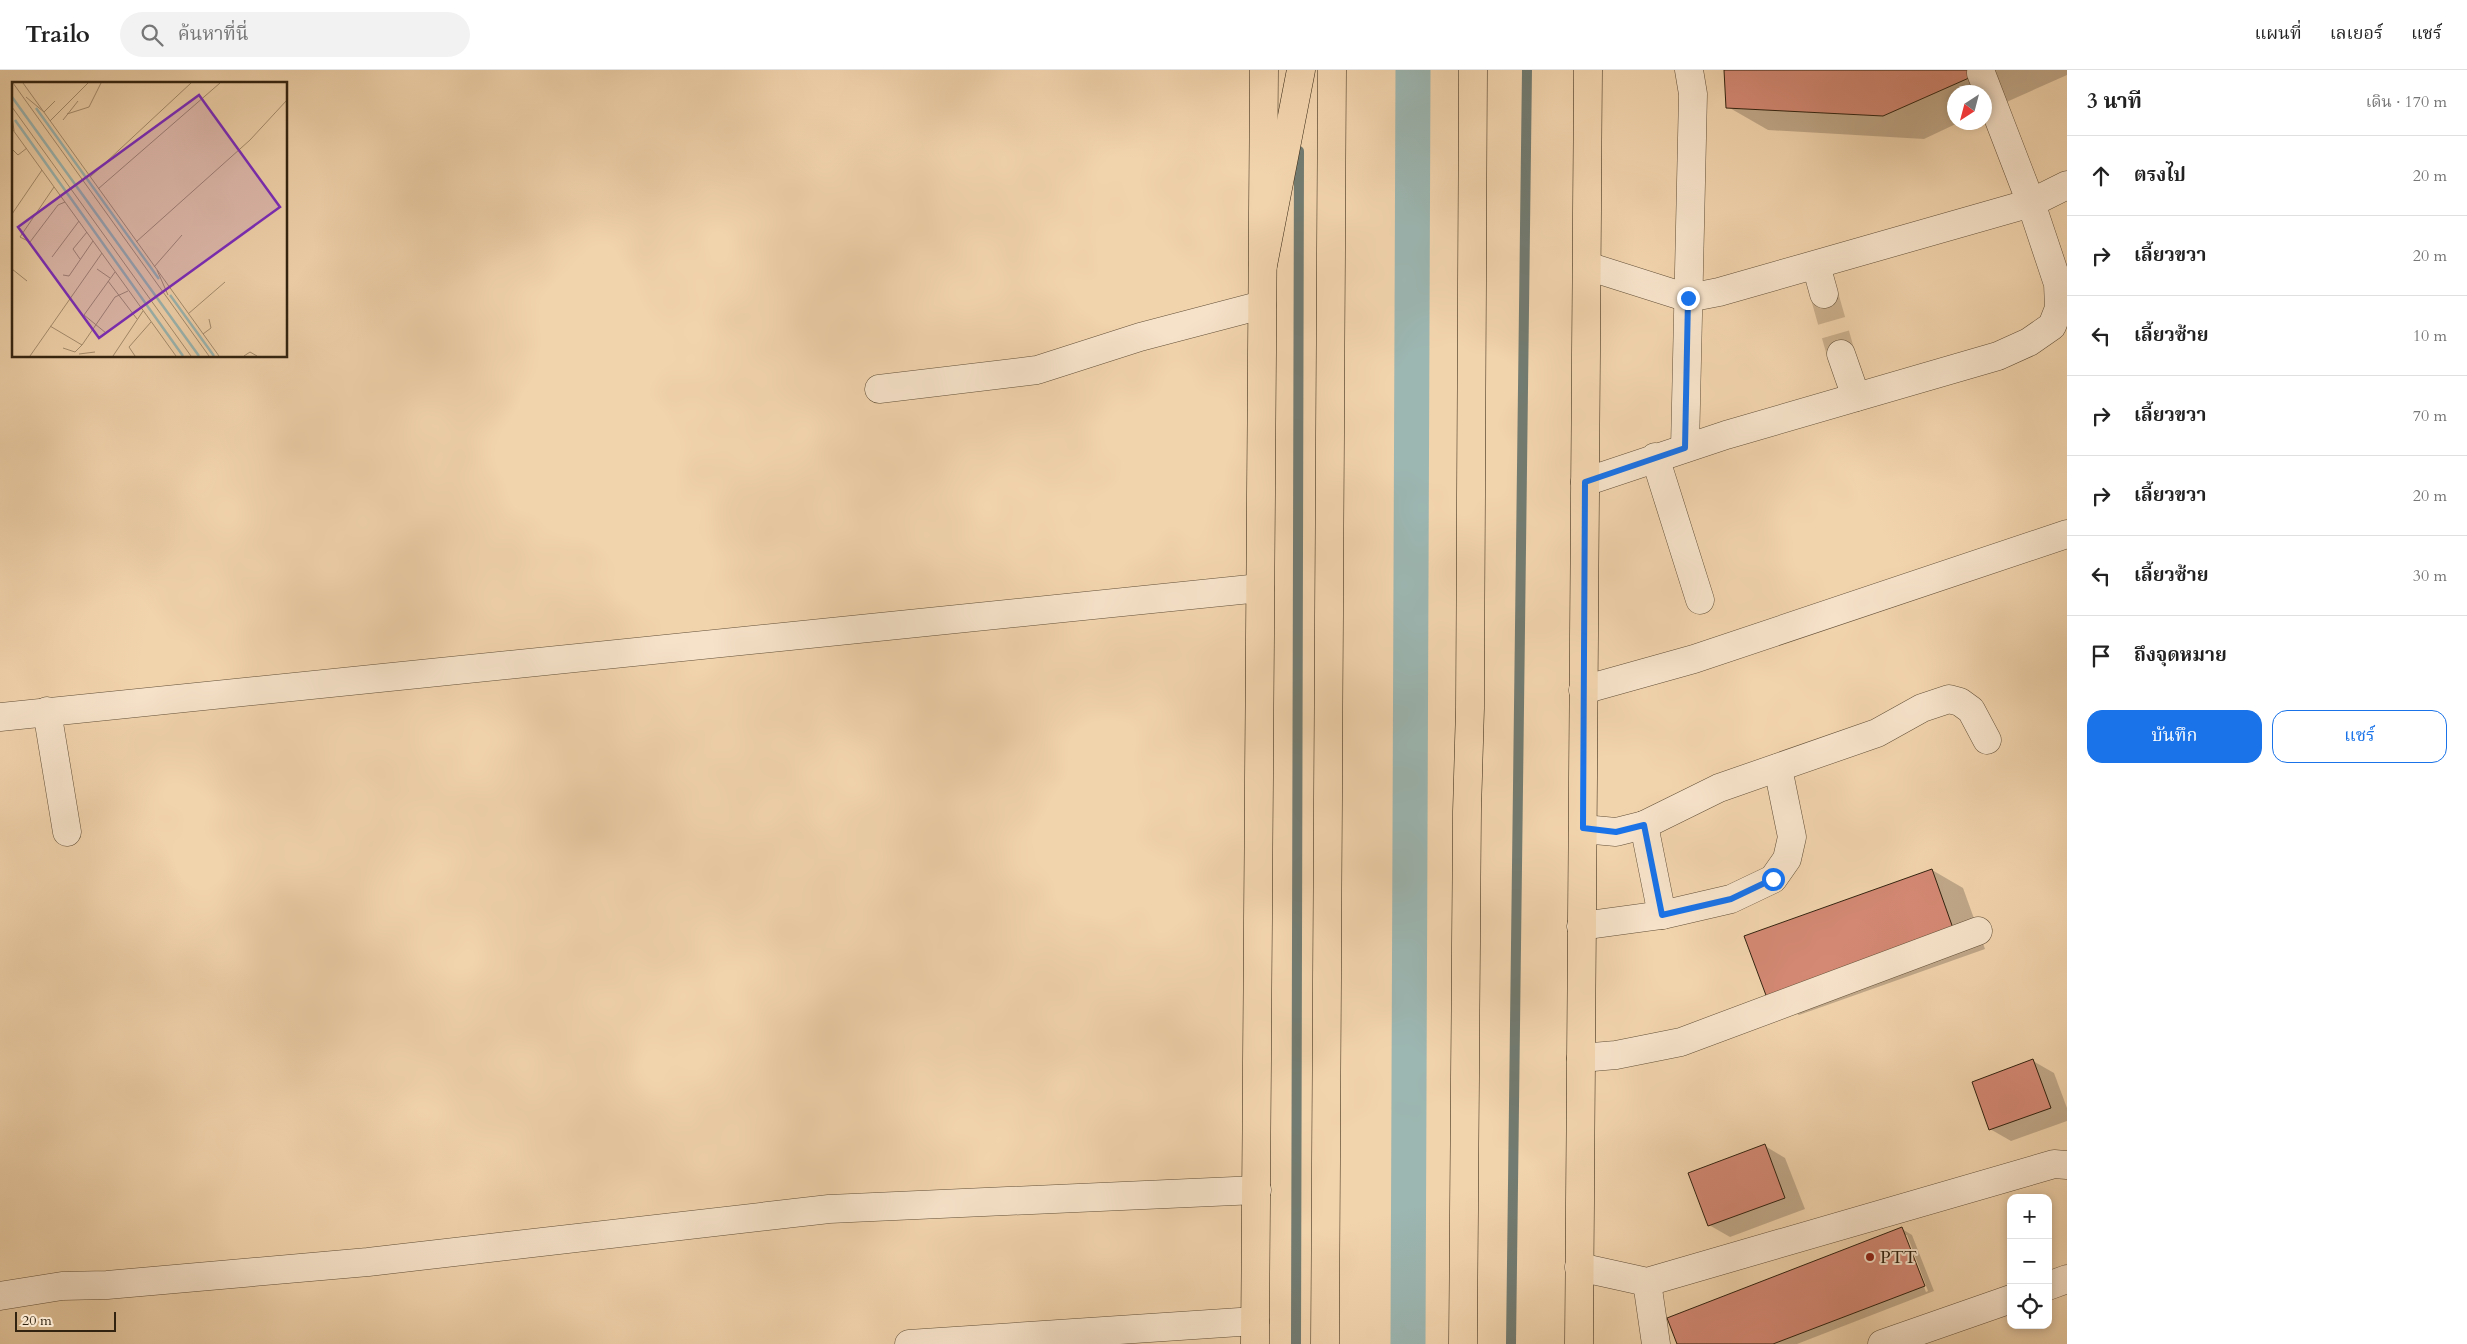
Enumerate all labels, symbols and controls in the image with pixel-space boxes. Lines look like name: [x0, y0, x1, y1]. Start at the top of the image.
search box: [120, 12, 470, 57]
text: Trailo: [25, 18, 90, 51]
icon: search: [138, 21, 166, 49]
text: ค้นหาที่นี่: [178, 21, 248, 47]
text: แผนที่: [2254, 21, 2302, 46]
text: เลเยอร์: [2330, 21, 2383, 46]
text: แชร์: [2411, 21, 2442, 46]
inset map: [12, 82, 288, 358]
north arrow: [1947, 85, 1992, 130]
text: 3 นาที: [2087, 87, 2142, 116]
text: เดิน · 170 m: [2366, 91, 2447, 113]
icon: ahead: [2087, 162, 2115, 190]
text: ตรงไป: [2134, 162, 2186, 188]
text: 20 m: [2413, 165, 2447, 187]
icon: right: [2087, 242, 2115, 270]
text: เลี้ยวขวา: [2134, 242, 2206, 268]
text: 20 m: [2413, 245, 2447, 267]
route end: [1677, 287, 1700, 310]
icon: left: [2087, 322, 2115, 350]
text: เลี้ยวซ้าย: [2134, 322, 2208, 348]
text: 10 m: [2413, 325, 2447, 347]
icon: right: [2087, 402, 2115, 430]
text: เลี้ยวขวา: [2134, 402, 2206, 428]
text: 70 m: [2413, 405, 2447, 427]
icon: right: [2087, 482, 2115, 510]
text: เลี้ยวขวา: [2134, 482, 2206, 508]
text: 20 m: [2413, 485, 2447, 507]
icon: left: [2087, 562, 2115, 590]
text: เลี้ยวซ้าย: [2134, 562, 2208, 588]
text: 30 m: [2413, 565, 2447, 587]
icon: arrive: [2087, 642, 2115, 670]
text: ถึงจุดหมาย: [2134, 642, 2227, 668]
button: บันทึก: [2087, 710, 2262, 763]
button: แชร์: [2272, 710, 2447, 763]
route start: [1762, 868, 1785, 891]
map controls: [2007, 1194, 2052, 1329]
button: +: [2007, 1194, 2052, 1239]
button: −: [2007, 1239, 2052, 1284]
place label: PTT: [1880, 1245, 1917, 1270]
marker: PTT: [1864, 1251, 1876, 1263]
button: locate: [2007, 1284, 2052, 1329]
scale bar: [15, 1309, 116, 1332]
text: 20 m: [22, 1311, 52, 1330]

